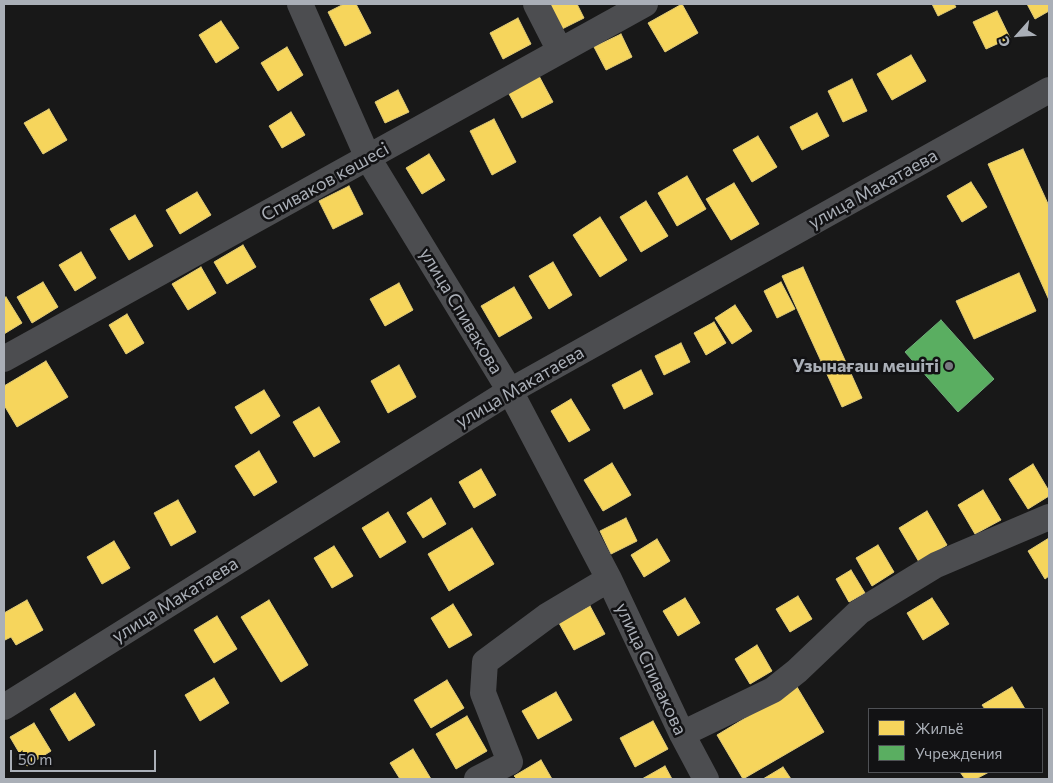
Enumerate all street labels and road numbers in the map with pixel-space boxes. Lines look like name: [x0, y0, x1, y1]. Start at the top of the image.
street label: Спиваков көшесі: [257, 138, 393, 226]
street label: улица Макатаева: [805, 145, 941, 233]
street label: улица Спивакова: [415, 244, 507, 378]
street label: улица Макатаева: [452, 342, 588, 432]
street label: улица Макатаева: [108, 553, 242, 647]
street label: улица Спивакова: [611, 599, 691, 739]

